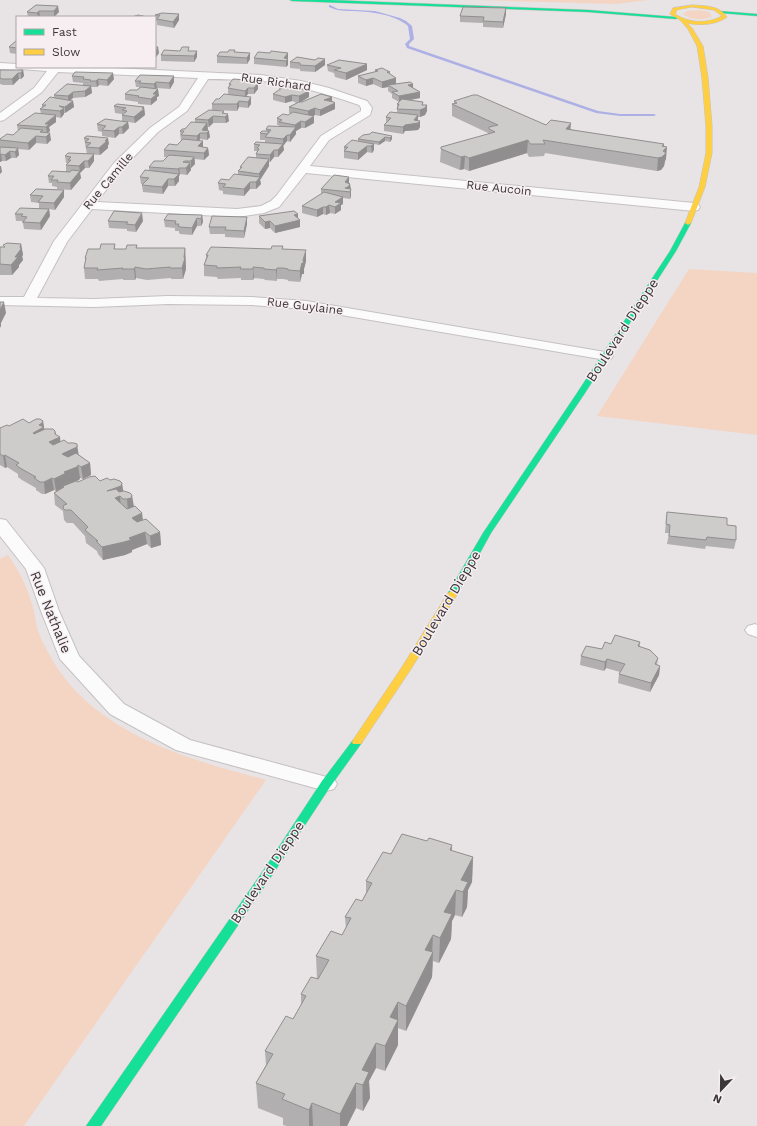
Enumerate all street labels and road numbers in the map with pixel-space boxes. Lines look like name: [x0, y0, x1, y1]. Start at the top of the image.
street label: Rue Richard: [240, 70, 312, 94]
street label: Rue Camille: [80, 150, 136, 212]
street label: Rue Aucoin: [466, 178, 532, 198]
street label: Boulevard Dieppe: [583, 275, 661, 385]
street label: Rue Guylaine: [266, 294, 344, 318]
street label: Boulevard Dieppe: [408, 548, 484, 658]
street label: Rue Nathalie: [27, 569, 75, 655]
street label: Boulevard Dieppe: [227, 818, 307, 926]

